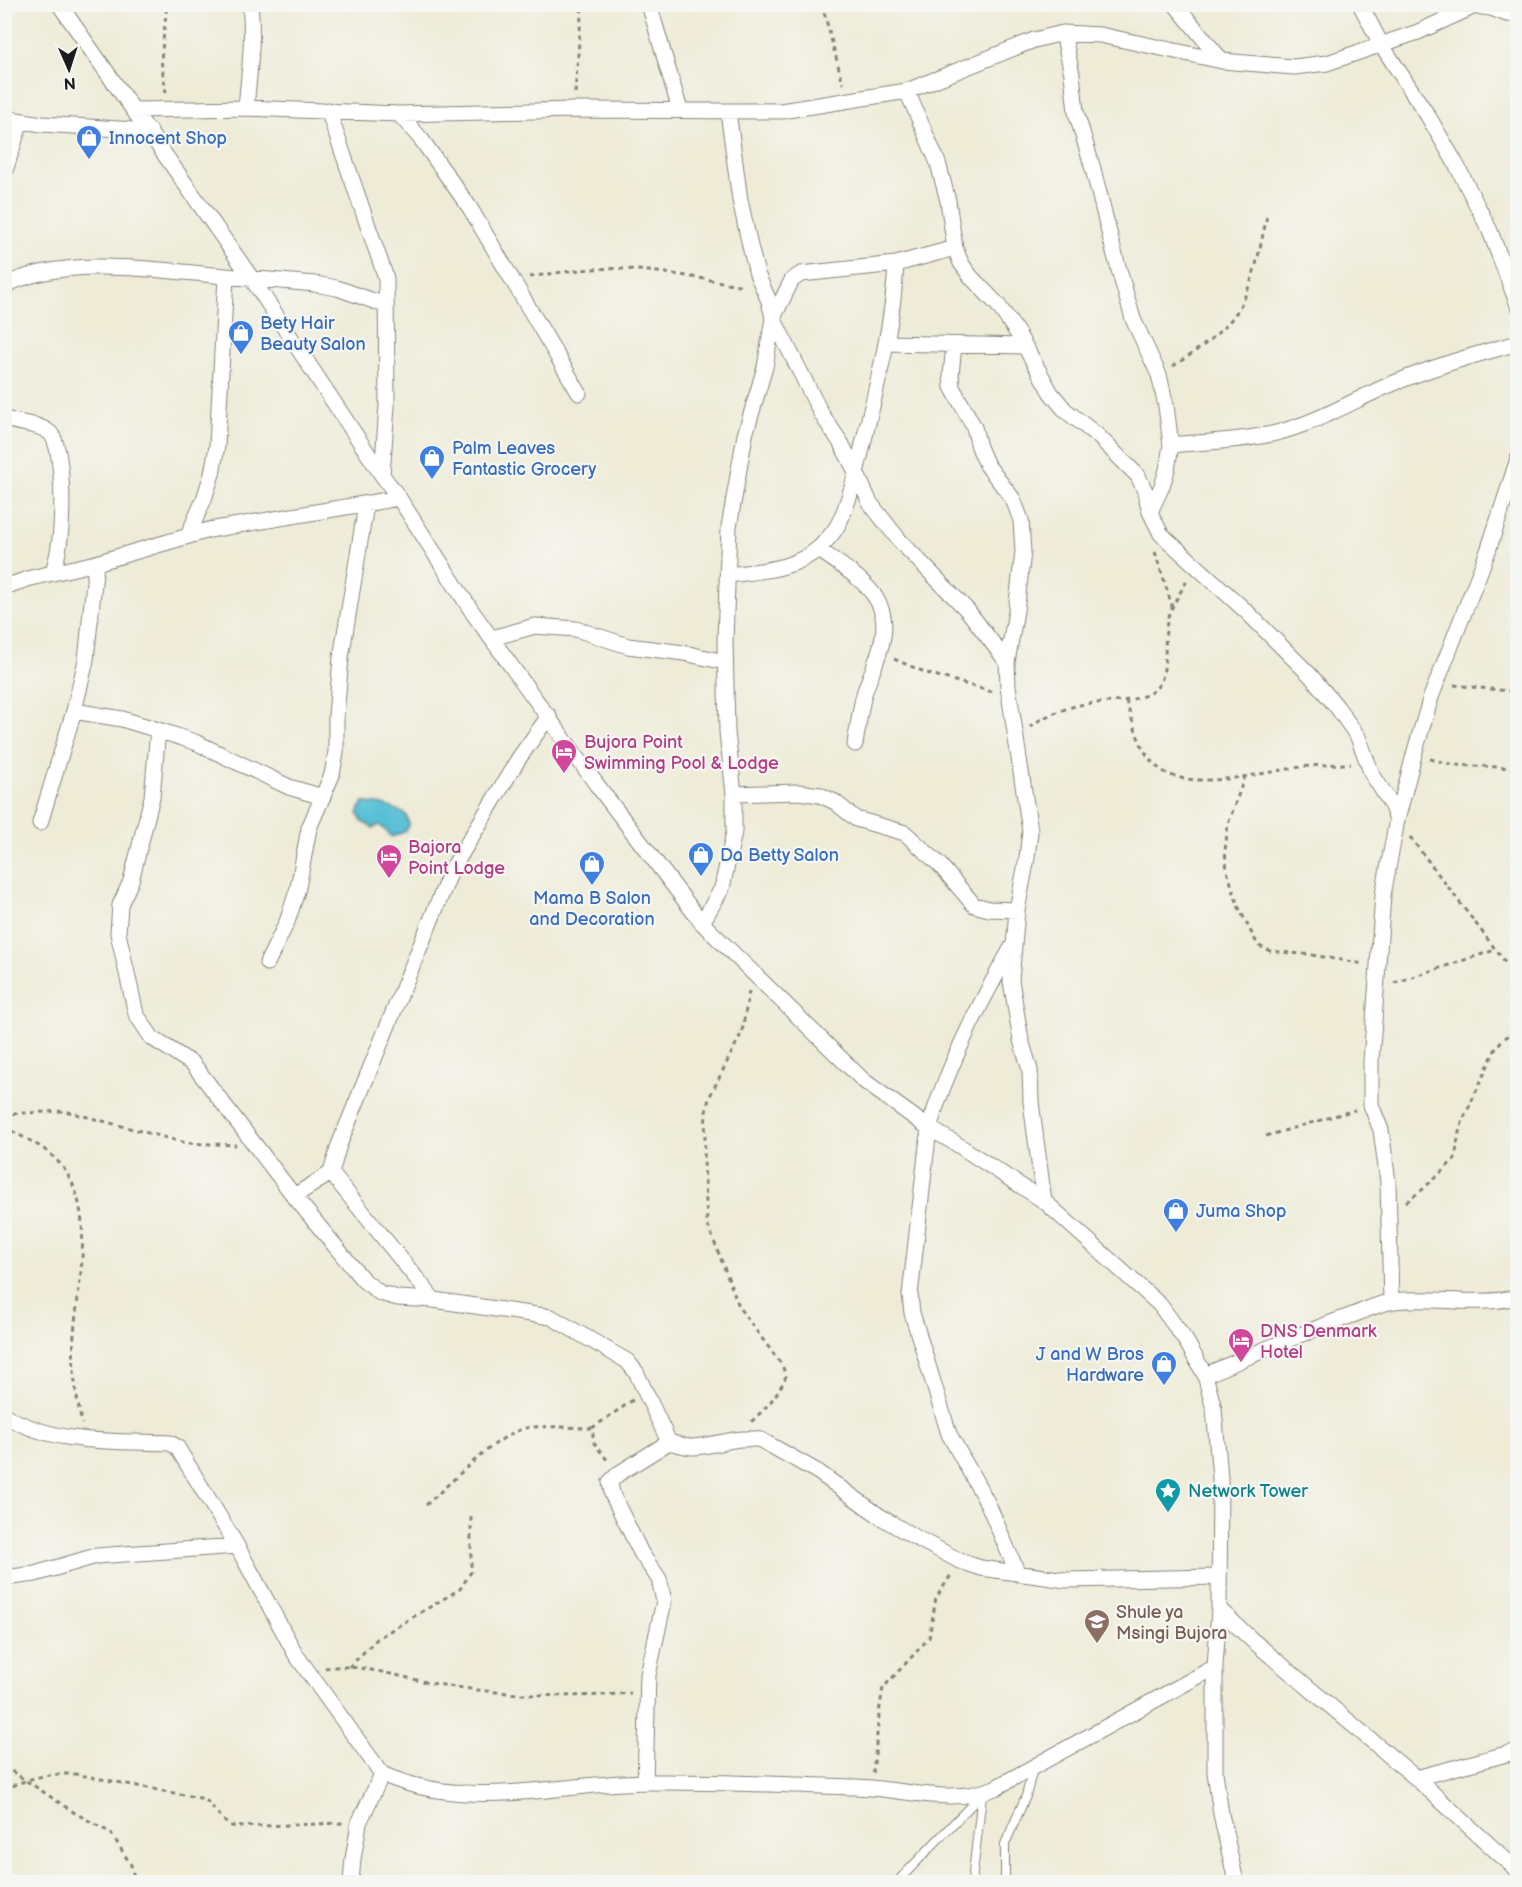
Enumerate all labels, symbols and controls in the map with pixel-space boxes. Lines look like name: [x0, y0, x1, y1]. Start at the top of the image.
north arrow: [39, 39, 99, 99]
text: N: [63, 73, 76, 92]
shop icon: Innocent Shop: [74, 123, 104, 161]
place label: Innocent Shop: [109, 128, 227, 149]
place label: Bety Hair Beauty Salon: [260, 313, 366, 355]
shop icon: Bety Hair Beauty Salon: [226, 318, 256, 356]
place label: Palm Leaves Fantastic Grocery: [452, 438, 597, 480]
shop icon: Palm Leaves Fantastic Grocery: [417, 443, 447, 481]
place label: Bujora Point Swimming Pool & Lodge: [584, 732, 779, 774]
hotel icon: Bujora Point Swimming Pool & Lodge: [549, 737, 579, 775]
place label: Bajora Point Lodge: [408, 837, 505, 879]
shop icon: Da Betty Salon: [686, 840, 716, 878]
hotel icon: Bajora Point Lodge: [374, 842, 404, 880]
place label: Da Betty Salon: [720, 845, 839, 866]
shop icon: Mama B Salon and Decoration: [577, 849, 607, 887]
place label: Mama B Salon and Decoration: [529, 888, 655, 930]
shop icon: Juma Shop: [1161, 1196, 1191, 1234]
place label: Juma Shop: [1196, 1201, 1286, 1222]
place label: DNS Denmark Hotel: [1260, 1321, 1377, 1363]
hotel icon: DNS Denmark Hotel: [1226, 1326, 1256, 1364]
place label: J and W Bros Hardware: [1036, 1344, 1144, 1386]
shop icon: J and W Bros Hardware: [1149, 1349, 1179, 1387]
place icon: Network Tower: [1153, 1476, 1183, 1514]
place label: Network Tower: [1188, 1481, 1308, 1502]
place label: Shule ya Msingi Bujora: [1116, 1602, 1227, 1644]
school or university icon: Shule ya Msingi Bujora: [1082, 1607, 1112, 1645]

